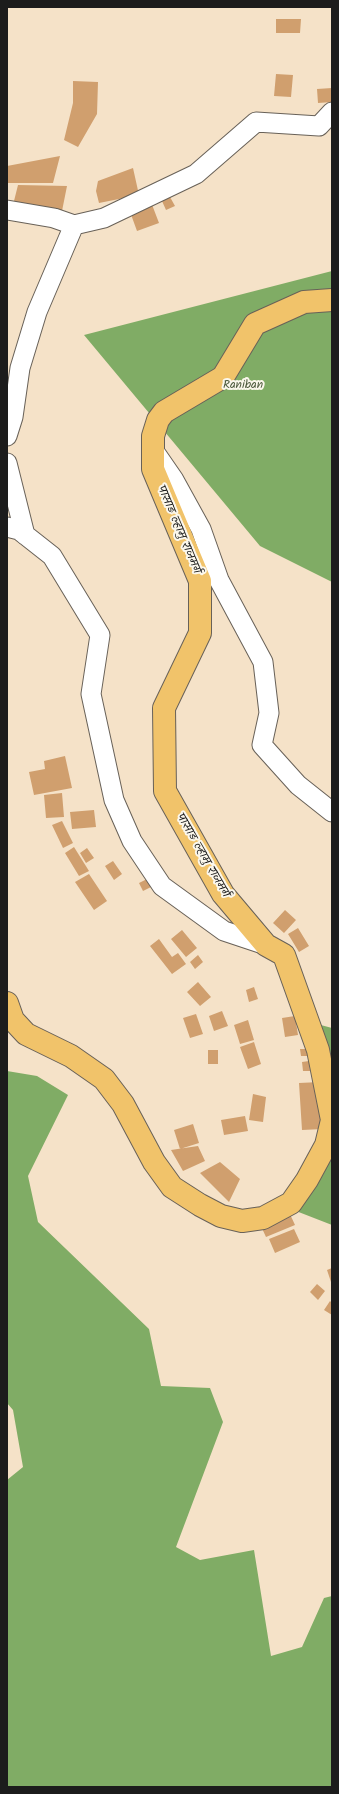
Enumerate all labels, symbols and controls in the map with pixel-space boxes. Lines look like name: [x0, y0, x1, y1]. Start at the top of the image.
park label: Raniban: [223, 379, 263, 393]
street label: पासाङ ल्हामु राजमर्ग: [153, 484, 203, 576]
street label: पासाङ ल्हामु राजमर्ग: [172, 812, 232, 900]

